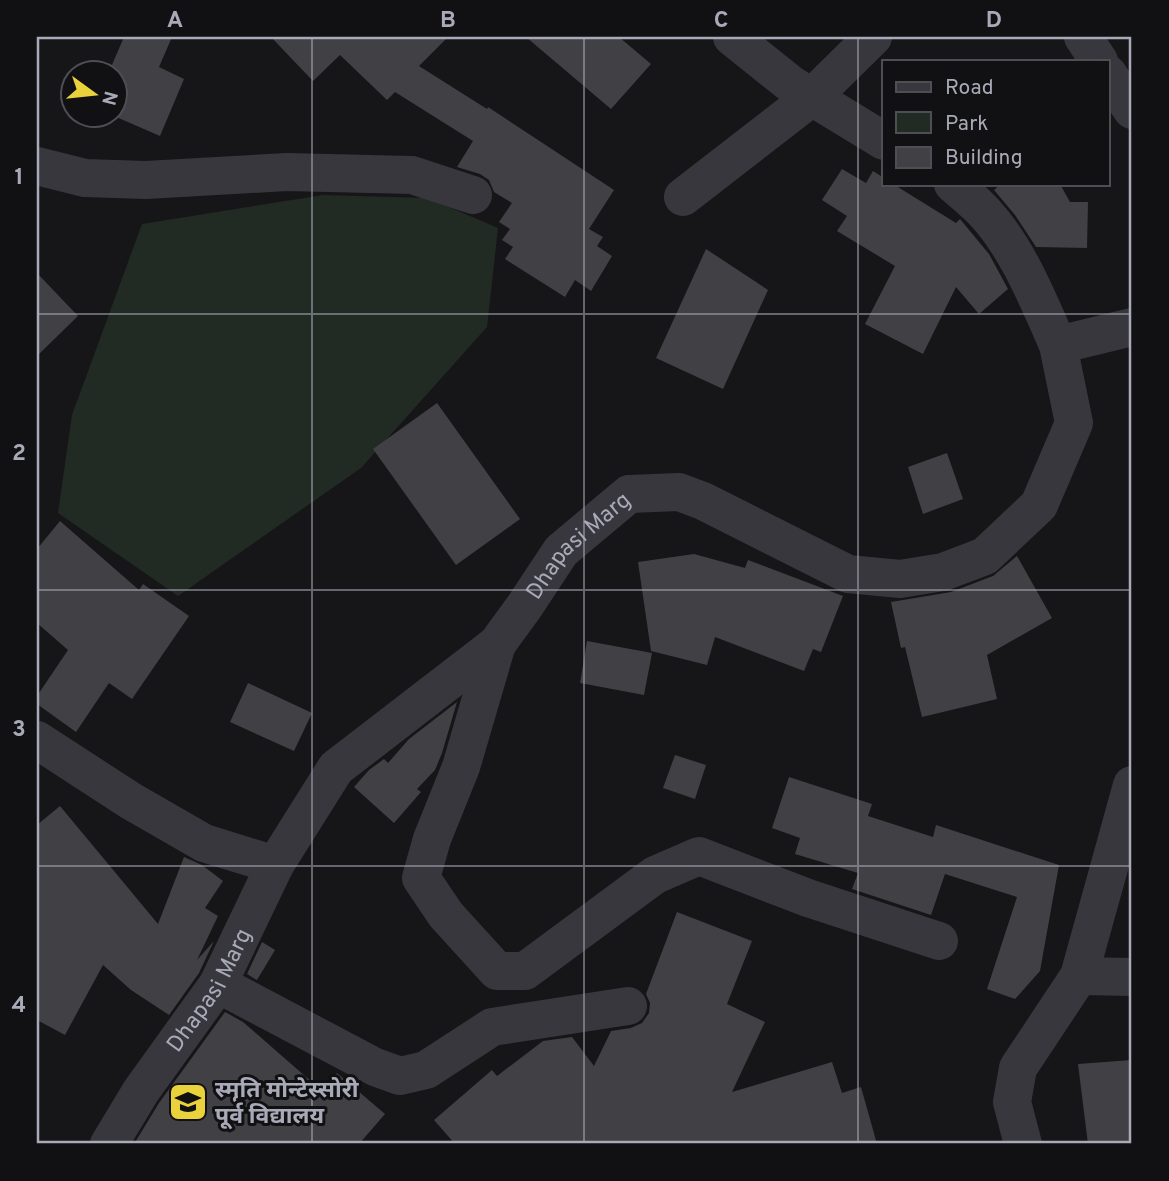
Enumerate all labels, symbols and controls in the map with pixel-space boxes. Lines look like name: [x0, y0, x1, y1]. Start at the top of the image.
text: A: [167, 7, 183, 36]
text: B: [440, 7, 456, 36]
text: C: [714, 7, 728, 36]
text: D: [986, 7, 1002, 36]
north arrow: [60, 60, 130, 130]
legend: [882, 60, 1110, 186]
text: Road: [945, 75, 994, 102]
text: N: [95, 88, 122, 108]
text: Park: [945, 111, 988, 138]
text: Building: [945, 145, 1023, 172]
text: 1: [14, 164, 24, 193]
text: 2: [12, 440, 26, 469]
street label: Dhapasi Marg: [521, 487, 638, 606]
text: 3: [12, 716, 26, 745]
street label: Dhapasi Marg: [162, 924, 259, 1059]
text: 4: [12, 992, 26, 1021]
place label: स्मृति मोन्टेस्सोरी पूर्व विद्यालय: [215, 1077, 360, 1132]
school or university icon: स्मृति मोन्टेस्सोरी पूर्व विद्यालय: [167, 1081, 209, 1123]

